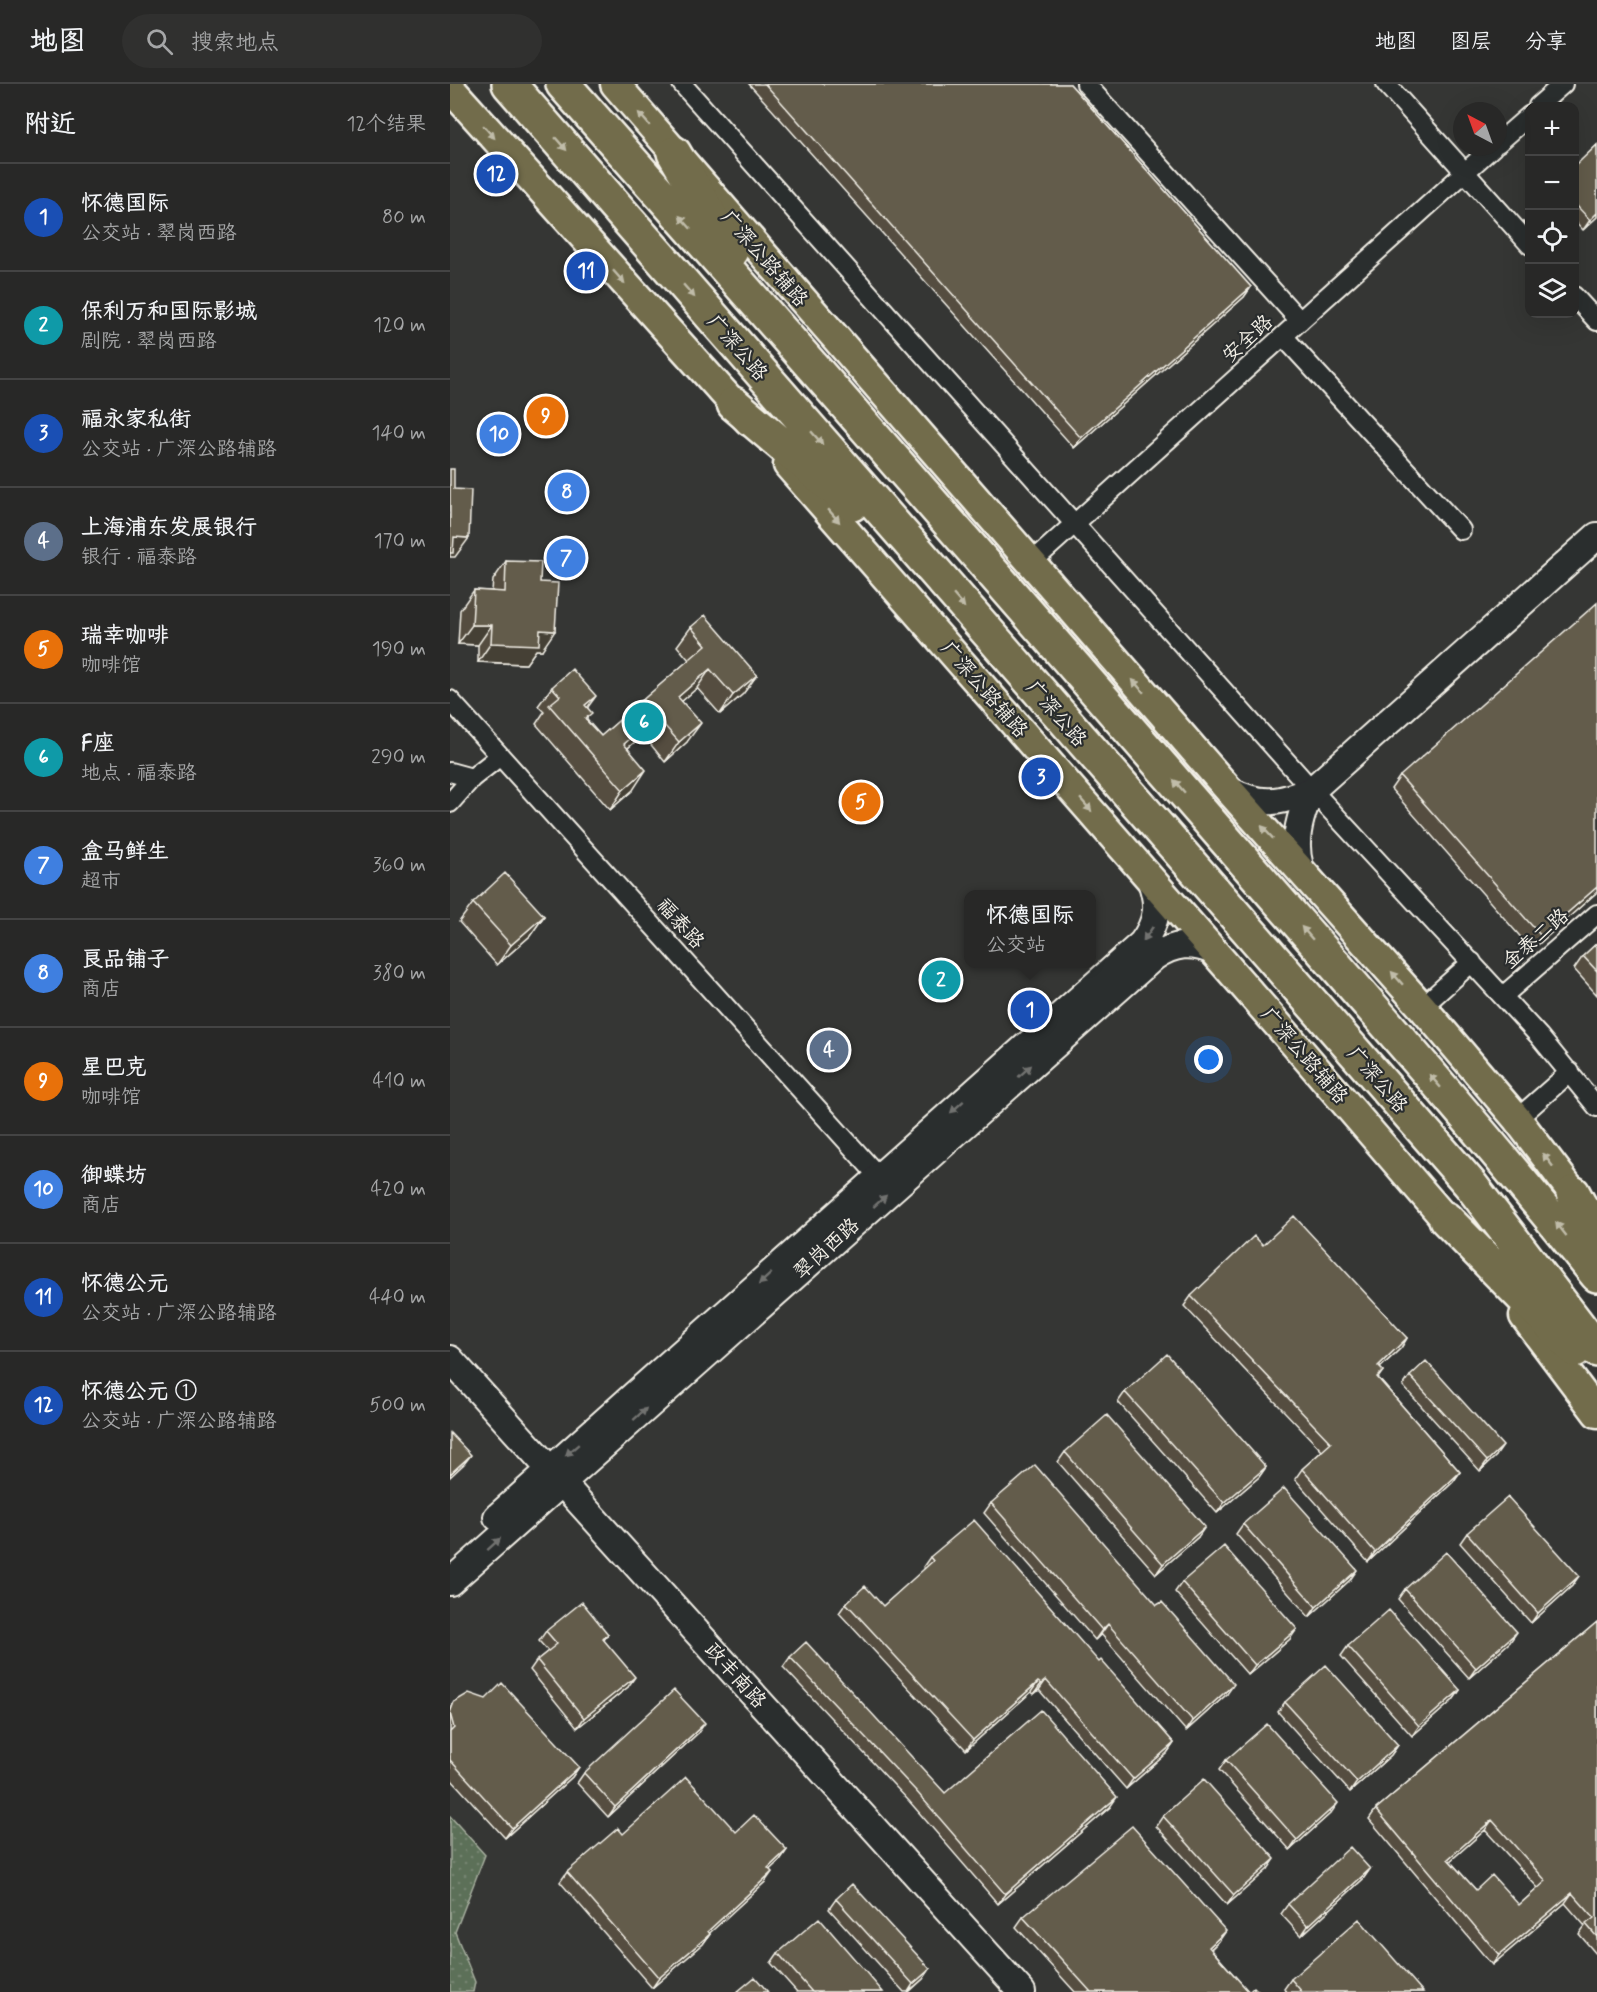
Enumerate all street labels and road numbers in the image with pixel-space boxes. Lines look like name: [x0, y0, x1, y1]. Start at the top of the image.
street label: 广深公路辅路: [714, 205, 814, 314]
street label: 安全路: [1217, 308, 1280, 369]
street label: 广深公路: [700, 309, 774, 388]
street label: 广深公路辅路: [934, 636, 1034, 745]
street label: 广深公路: [1019, 675, 1093, 754]
street label: 福泰路: [650, 893, 711, 956]
street label: 金泰二路: [1497, 902, 1576, 976]
street label: 广深公路辅路: [1254, 1002, 1354, 1111]
street label: 广深公路: [1340, 1041, 1414, 1120]
street label: 翠岗西路: [788, 1212, 867, 1286]
street label: 政丰南路: [698, 1637, 772, 1716]

